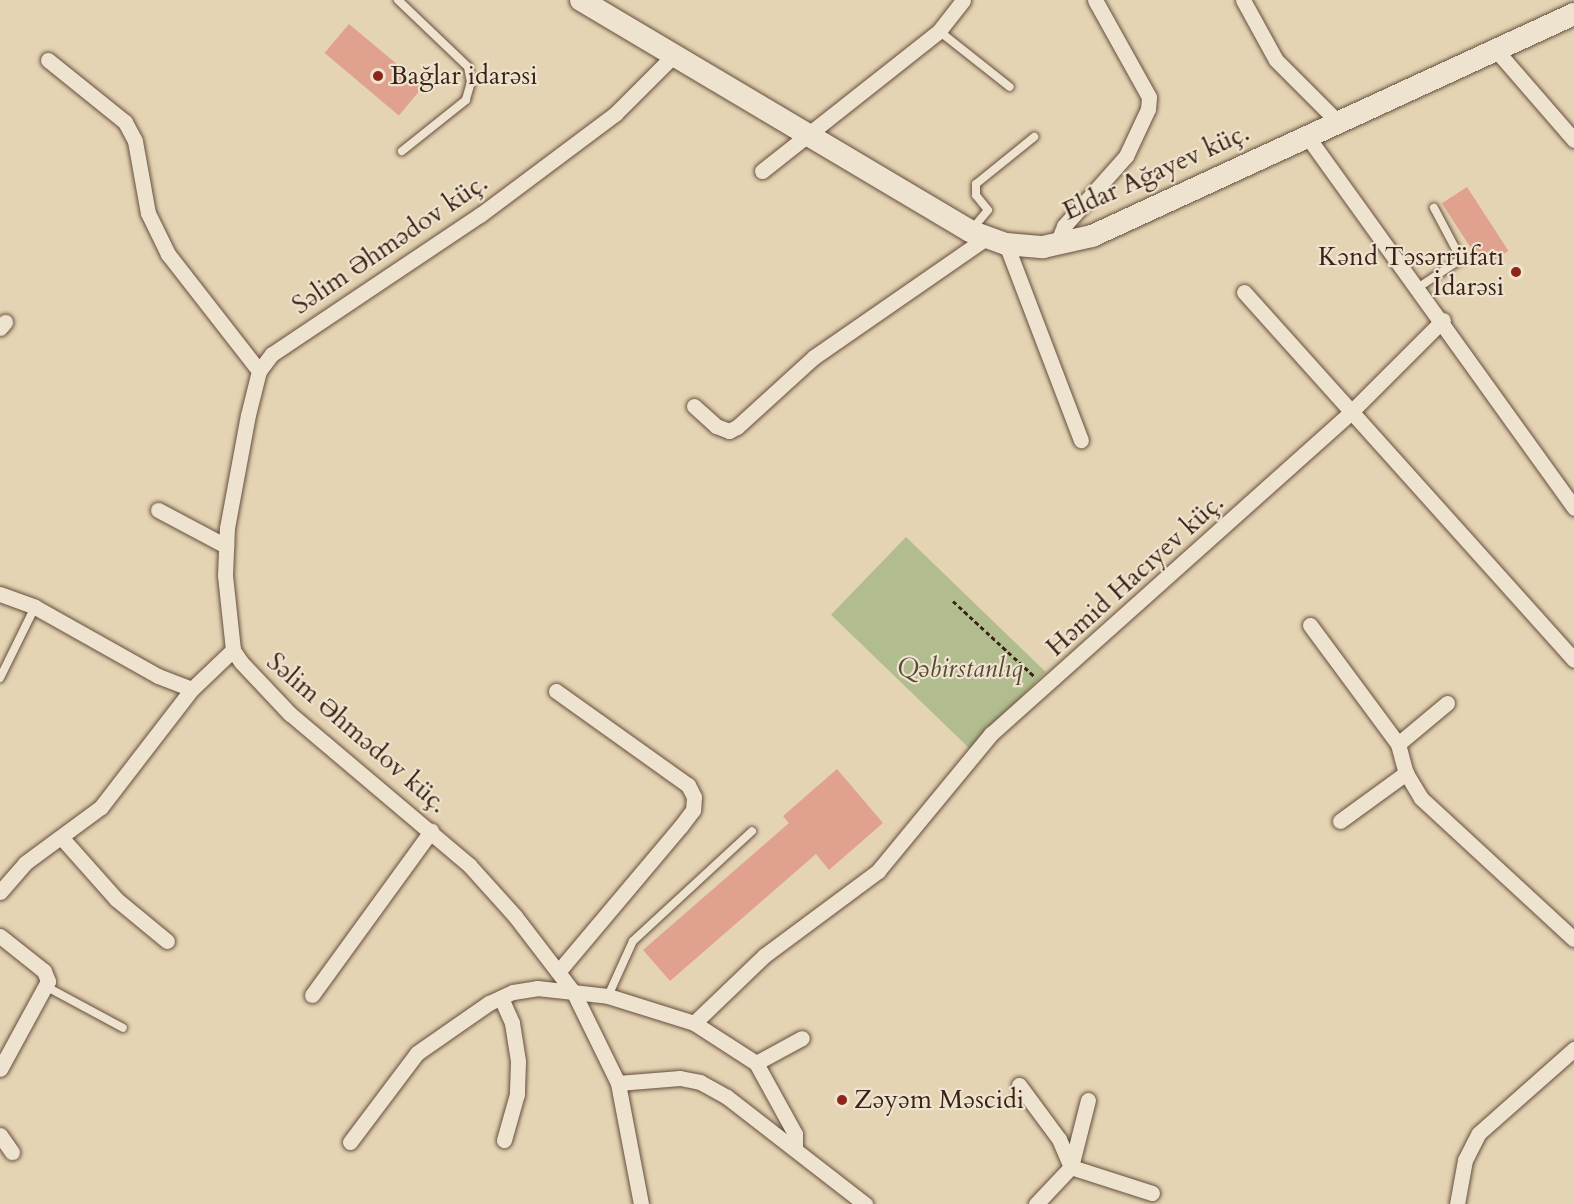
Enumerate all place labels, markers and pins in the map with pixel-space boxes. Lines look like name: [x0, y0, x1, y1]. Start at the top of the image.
place label: Bağlar idarəsi: [390, 60, 537, 92]
marker: Bağlar idarəsi: [371, 69, 385, 83]
place label: Kənd Təsərrüfatı İdarəsi: [1318, 241, 1504, 302]
marker: Kənd Təsərrüfatı İdarəsi: [1509, 265, 1523, 279]
place label: Zəyəm Məscidi: [854, 1084, 1024, 1116]
marker: Zəyəm Məscidi: [835, 1093, 849, 1107]

